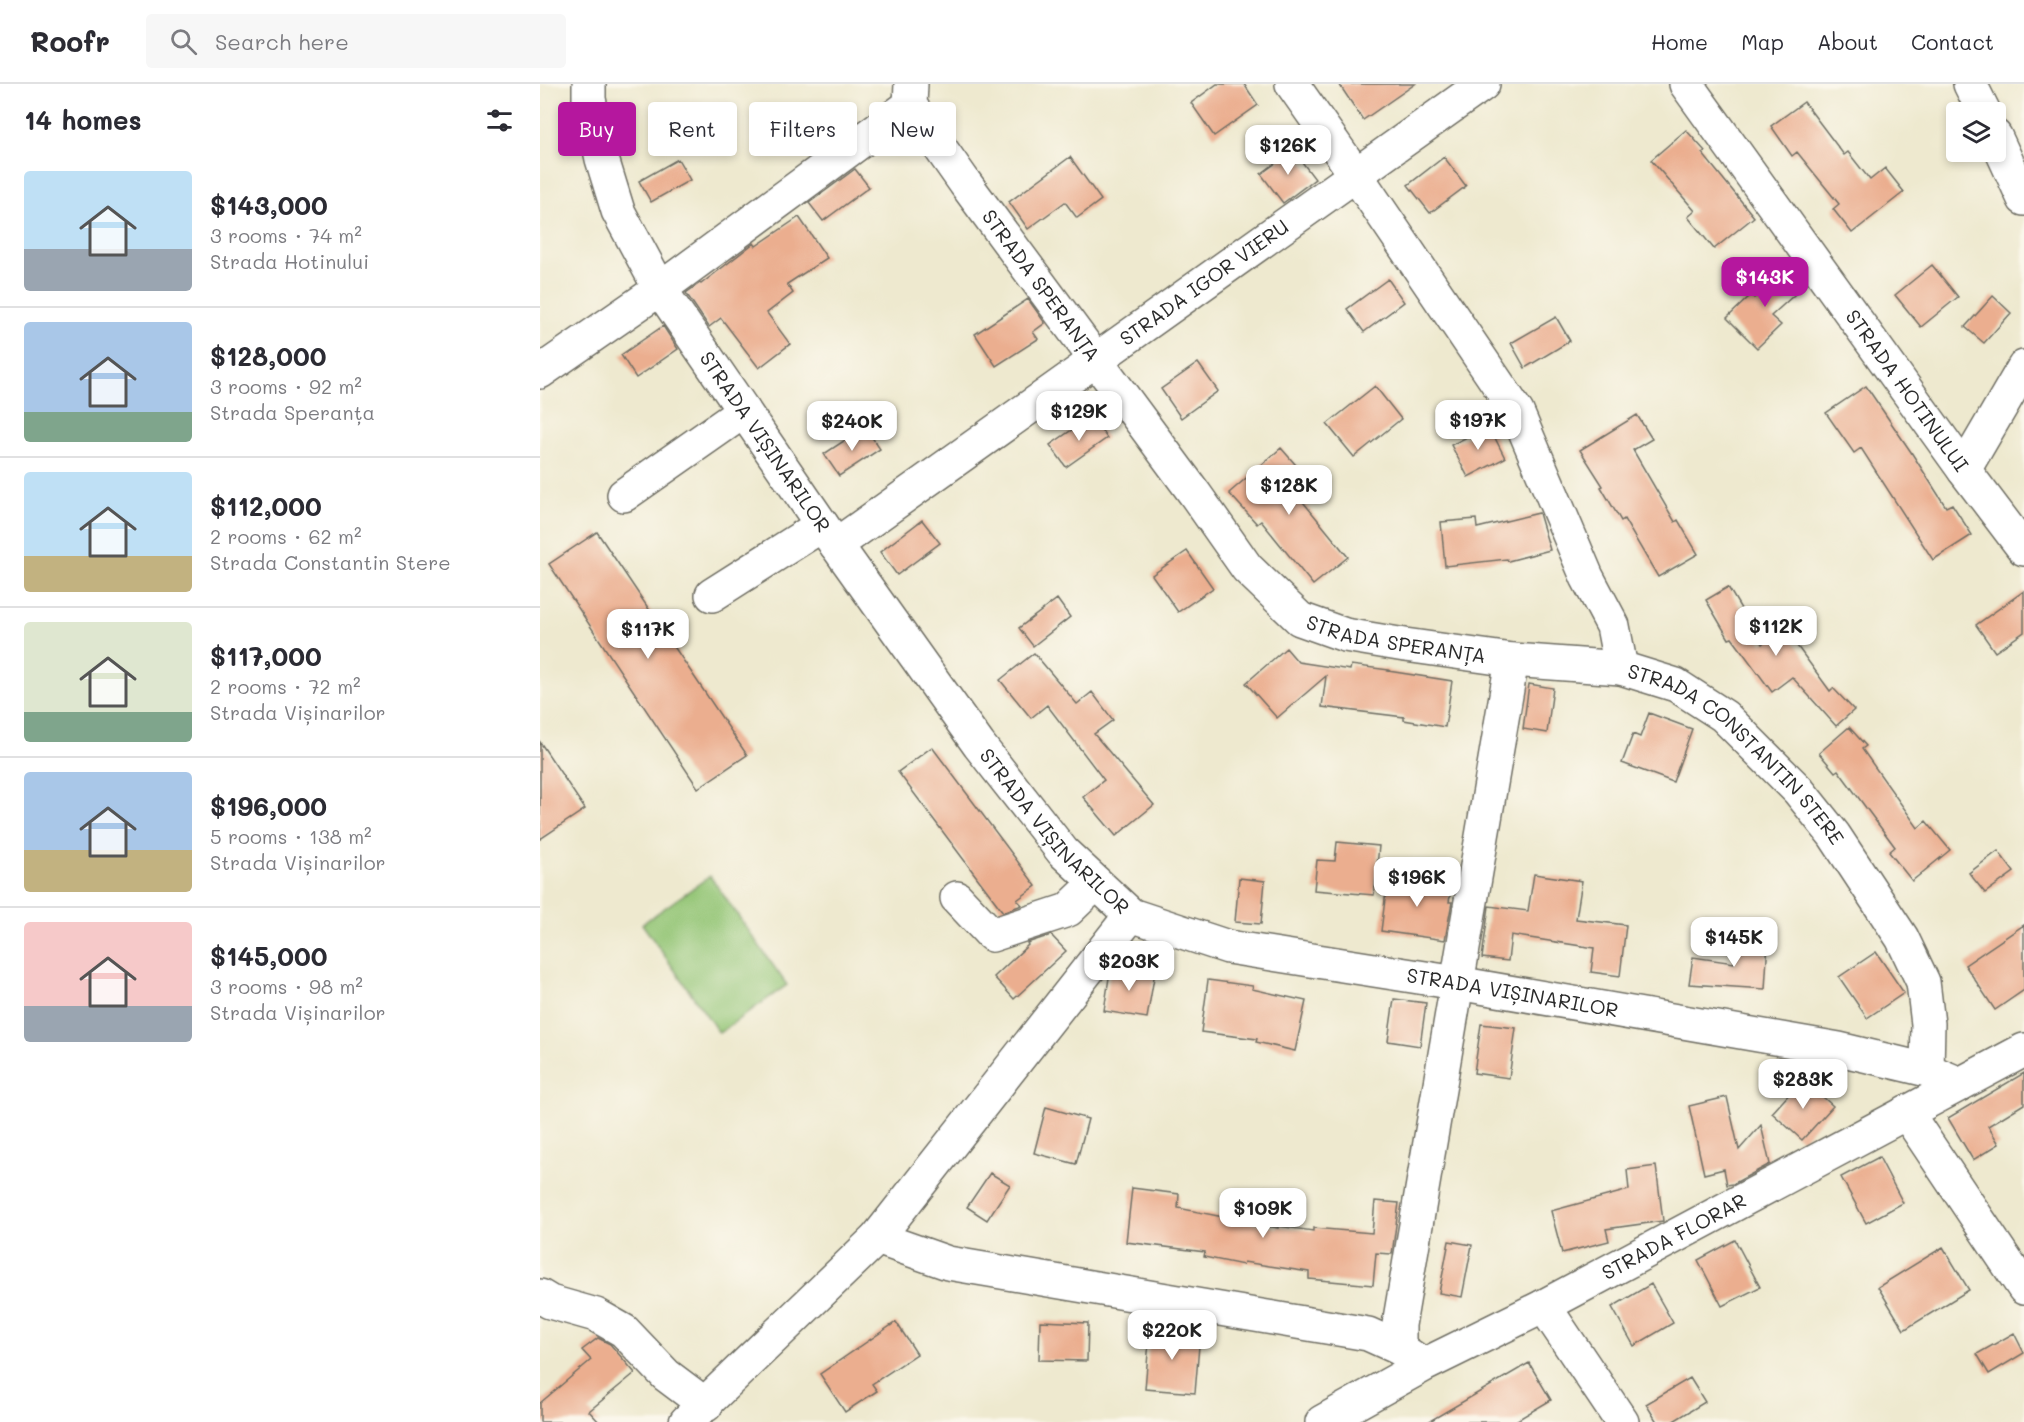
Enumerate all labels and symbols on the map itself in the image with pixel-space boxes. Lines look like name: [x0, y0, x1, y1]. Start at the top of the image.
pin: $126K: [1246, 125, 1330, 176]
street label: STRADA SPERANȚA: [977, 204, 1106, 366]
street label: STRADA IGOR VIERU: [1114, 213, 1293, 351]
pin: $143K: [1723, 257, 1807, 308]
street label: STRADA HOTINULUI: [1841, 304, 1975, 477]
street label: STRADA VIȘINARILOR: [695, 346, 837, 537]
pin: $129K: [1037, 391, 1121, 442]
pin: $197K: [1436, 400, 1520, 451]
pin: $240K: [810, 401, 894, 452]
pin: $128K: [1247, 465, 1331, 516]
pin: $112K: [1734, 606, 1818, 657]
street label: STRADA SPERANȚA: [1303, 608, 1488, 668]
pin: $117K: [606, 609, 690, 660]
street label: STRADA CONSTANTIN STERE: [1625, 657, 1851, 849]
street label: STRADA VIȘINARILOR: [975, 743, 1136, 919]
pin: $196K: [1375, 857, 1459, 908]
pin: $145K: [1692, 917, 1776, 968]
pin: $203K: [1087, 941, 1171, 992]
street label: STRADA VIȘINARILOR: [1405, 961, 1620, 1023]
pin: $283K: [1761, 1059, 1845, 1110]
street label: STRADA FLORAR: [1597, 1187, 1750, 1285]
pin: $109K: [1221, 1188, 1305, 1239]
pin: $220K: [1130, 1310, 1214, 1361]

